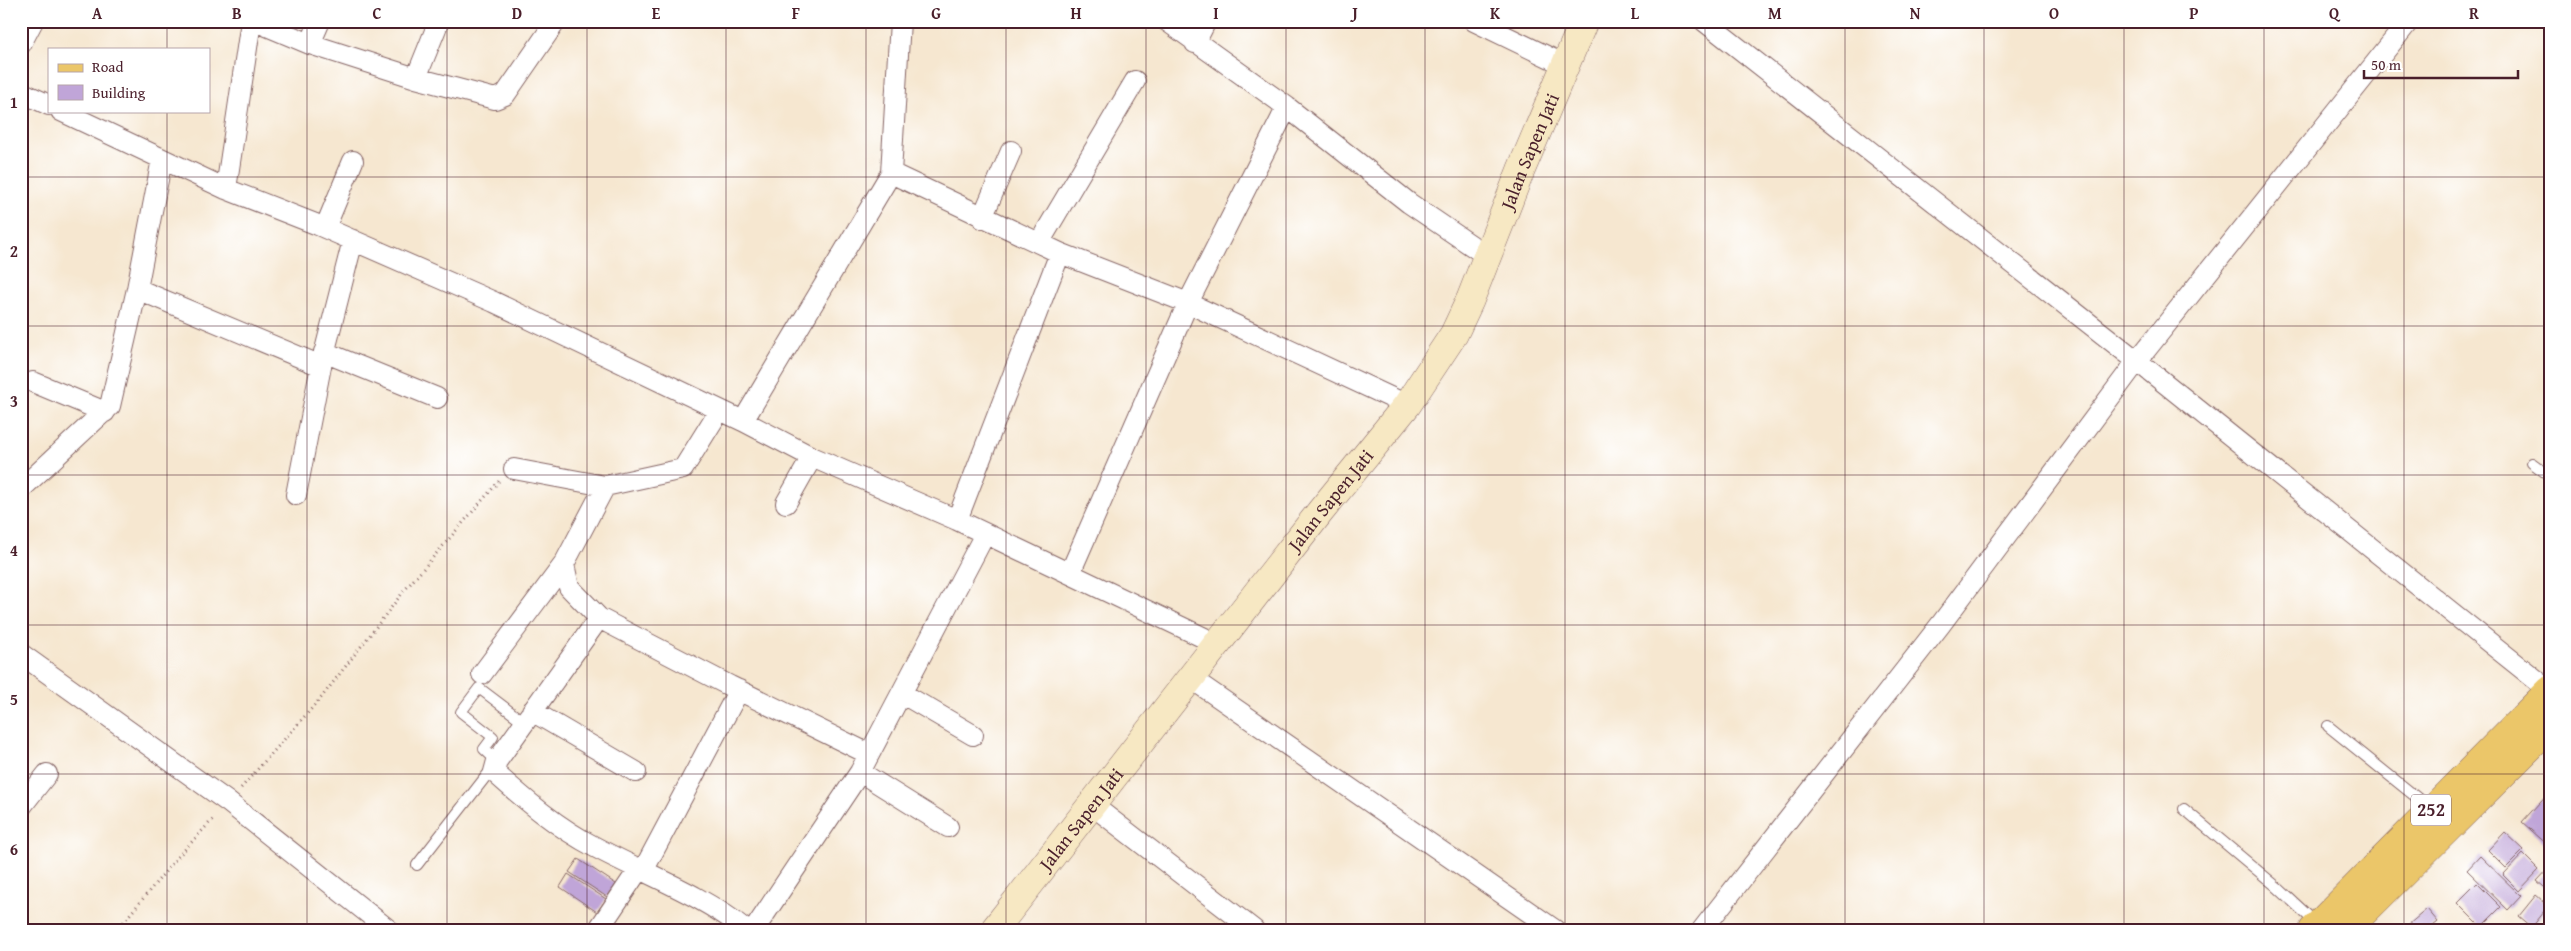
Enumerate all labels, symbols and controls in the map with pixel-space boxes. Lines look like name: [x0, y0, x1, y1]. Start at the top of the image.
text: A: [92, 1, 103, 25]
text: B: [232, 1, 242, 25]
text: C: [372, 1, 382, 25]
text: D: [512, 1, 522, 25]
text: E: [652, 1, 661, 25]
text: F: [792, 1, 800, 25]
text: G: [931, 1, 941, 25]
text: H: [1070, 1, 1082, 25]
text: I: [1213, 1, 1219, 25]
text: J: [1349, 1, 1358, 25]
text: K: [1490, 1, 1501, 25]
text: L: [1631, 1, 1640, 25]
text: M: [1768, 1, 1782, 25]
text: N: [1910, 1, 1921, 25]
text: O: [2049, 1, 2059, 25]
text: P: [2189, 1, 2199, 25]
text: Q: [2329, 1, 2341, 25]
text: R: [2469, 1, 2479, 25]
legend: [48, 48, 210, 112]
scale bar: [2364, 48, 2517, 80]
text: 50 m: [2371, 54, 2402, 75]
text: Road: [92, 56, 123, 77]
text: Building: [92, 82, 146, 103]
street label: Jalan Sapen Jati: [1492, 89, 1566, 215]
text: 1: [10, 90, 18, 114]
text: 2: [10, 239, 18, 263]
text: 3: [10, 389, 18, 413]
street label: Jalan Sapen Jati: [1280, 443, 1380, 558]
text: 4: [10, 538, 18, 562]
text: 5: [10, 687, 18, 711]
street label: Jalan Sapen Jati: [1030, 762, 1130, 878]
road number: 252: [2411, 794, 2451, 826]
text: 6: [10, 837, 18, 861]

